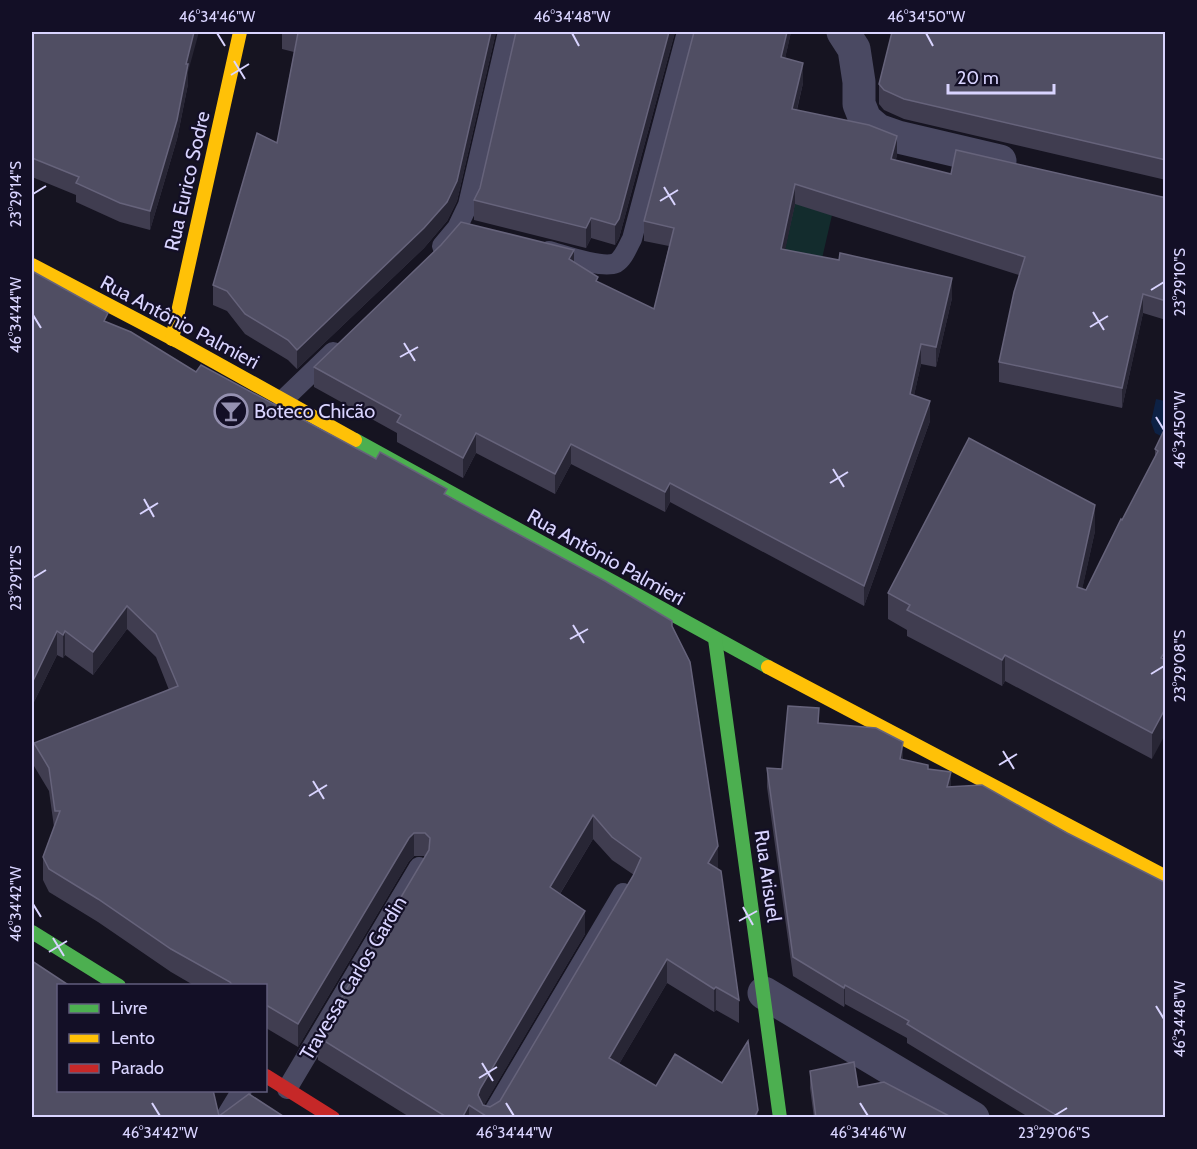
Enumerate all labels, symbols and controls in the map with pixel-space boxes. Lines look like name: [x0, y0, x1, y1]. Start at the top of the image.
text: 46°34'46"W: [179, 8, 256, 26]
text: 46°34'48"W: [533, 8, 611, 26]
text: 46°34'50"W: [887, 8, 966, 26]
scale bar: [948, 57, 1054, 95]
text: 20 m: [957, 67, 999, 89]
street label: Rua Eurico Sodre: [159, 109, 215, 253]
text: 23°29'14"S: [7, 161, 25, 227]
text: 23°29'10"S: [1171, 248, 1189, 316]
street label: Rua Antônio Palmieri: [96, 270, 264, 374]
text: 46°34'44"W: [7, 276, 25, 353]
text: 46°34'50"W: [1171, 390, 1189, 469]
bar icon: Boteco Chicão: [213, 393, 249, 429]
place label: Boteco Chicão: [254, 399, 375, 423]
street label: Rua Antônio Palmieri: [523, 504, 689, 610]
text: 23°29'12"S: [7, 545, 25, 611]
text: 23°29'08"S: [1171, 630, 1189, 702]
street label: Rua Arisuel: [750, 828, 786, 924]
text: 46°34'42"W: [7, 865, 25, 942]
street label: Travessa Carlos Gardin: [295, 892, 411, 1064]
text: 46°34'48"W: [1171, 980, 1189, 1058]
legend: [57, 984, 267, 1092]
text: Livre: [111, 997, 147, 1019]
text: Lento: [111, 1027, 155, 1049]
text: Parado: [111, 1057, 164, 1079]
text: 46°34'42"W: [122, 1124, 199, 1142]
text: 46°34'44"W: [476, 1124, 553, 1142]
text: 46°34'46"W: [830, 1124, 907, 1142]
text: 23°29'06"S: [1018, 1124, 1090, 1142]

